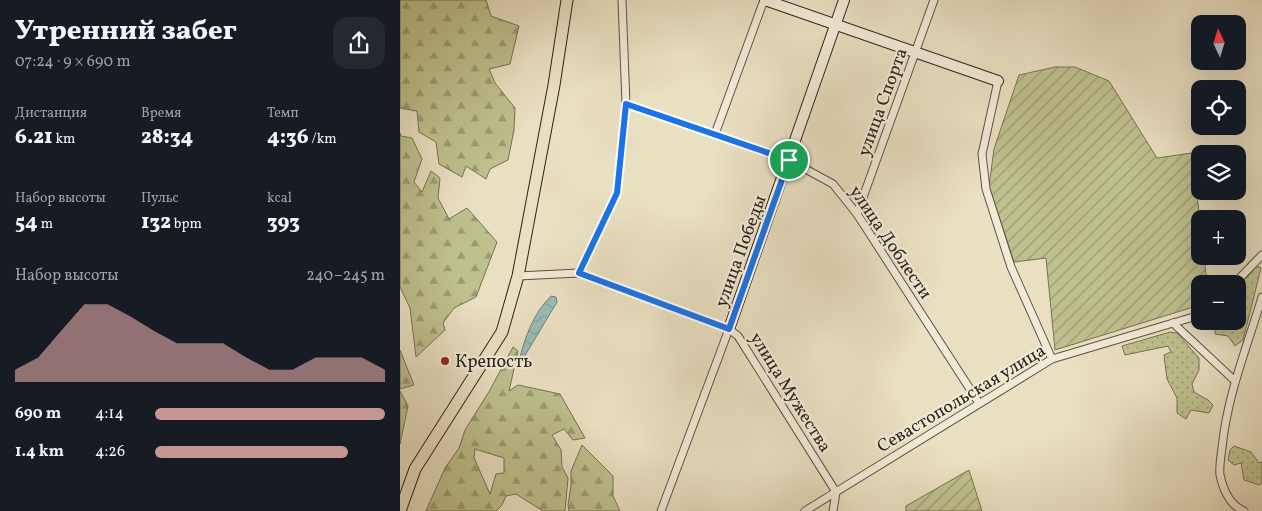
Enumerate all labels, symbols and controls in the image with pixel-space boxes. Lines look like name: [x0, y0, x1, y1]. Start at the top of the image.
text: Утренний забег: [15, 12, 237, 51]
north arrow: [1191, 15, 1246, 70]
map controls: [1191, 15, 1246, 330]
button: share: [333, 17, 385, 69]
street label: улица Спорта: [852, 45, 915, 160]
text: 07:24 · 9 × 690 m: [15, 51, 131, 73]
button: locate: [1191, 80, 1246, 135]
text: Дистанция: [15, 104, 87, 123]
text: Время: [141, 104, 181, 123]
text: Темп: [267, 104, 299, 123]
text: 6.21: [15, 123, 53, 152]
text: 28:34: [141, 123, 193, 152]
text: 4:36: [267, 123, 309, 152]
text: km: [53, 130, 75, 149]
text: /km: [309, 130, 337, 149]
pin: [768, 139, 810, 181]
button: layers: [1191, 145, 1246, 200]
icon: arrive: [775, 146, 803, 174]
street label: улица Доблести: [842, 181, 937, 305]
text: Набор высоты: [15, 189, 106, 208]
text: Пульс: [141, 189, 179, 208]
text: kcal: [267, 189, 292, 208]
street label: улица Победы: [710, 192, 773, 311]
text: 54: [15, 208, 38, 237]
text: 132: [141, 208, 171, 237]
text: 393: [267, 208, 300, 237]
button: +: [1191, 210, 1246, 265]
text: m: [38, 215, 53, 234]
text: bpm: [171, 215, 202, 234]
text: Набор высоты: [15, 265, 119, 287]
text: 240–245 m: [306, 265, 385, 287]
button: −: [1191, 275, 1246, 330]
street label: улица Мужества: [743, 328, 837, 458]
street label: Севастопольская улица: [873, 339, 1051, 460]
place label: Крепость: [455, 350, 532, 375]
marker: Крепость: [439, 355, 451, 367]
text: 690 m: [15, 403, 61, 425]
text: 4:14: [95, 403, 124, 425]
text: 1.4 km: [15, 441, 64, 463]
text: 4:26: [95, 441, 125, 463]

